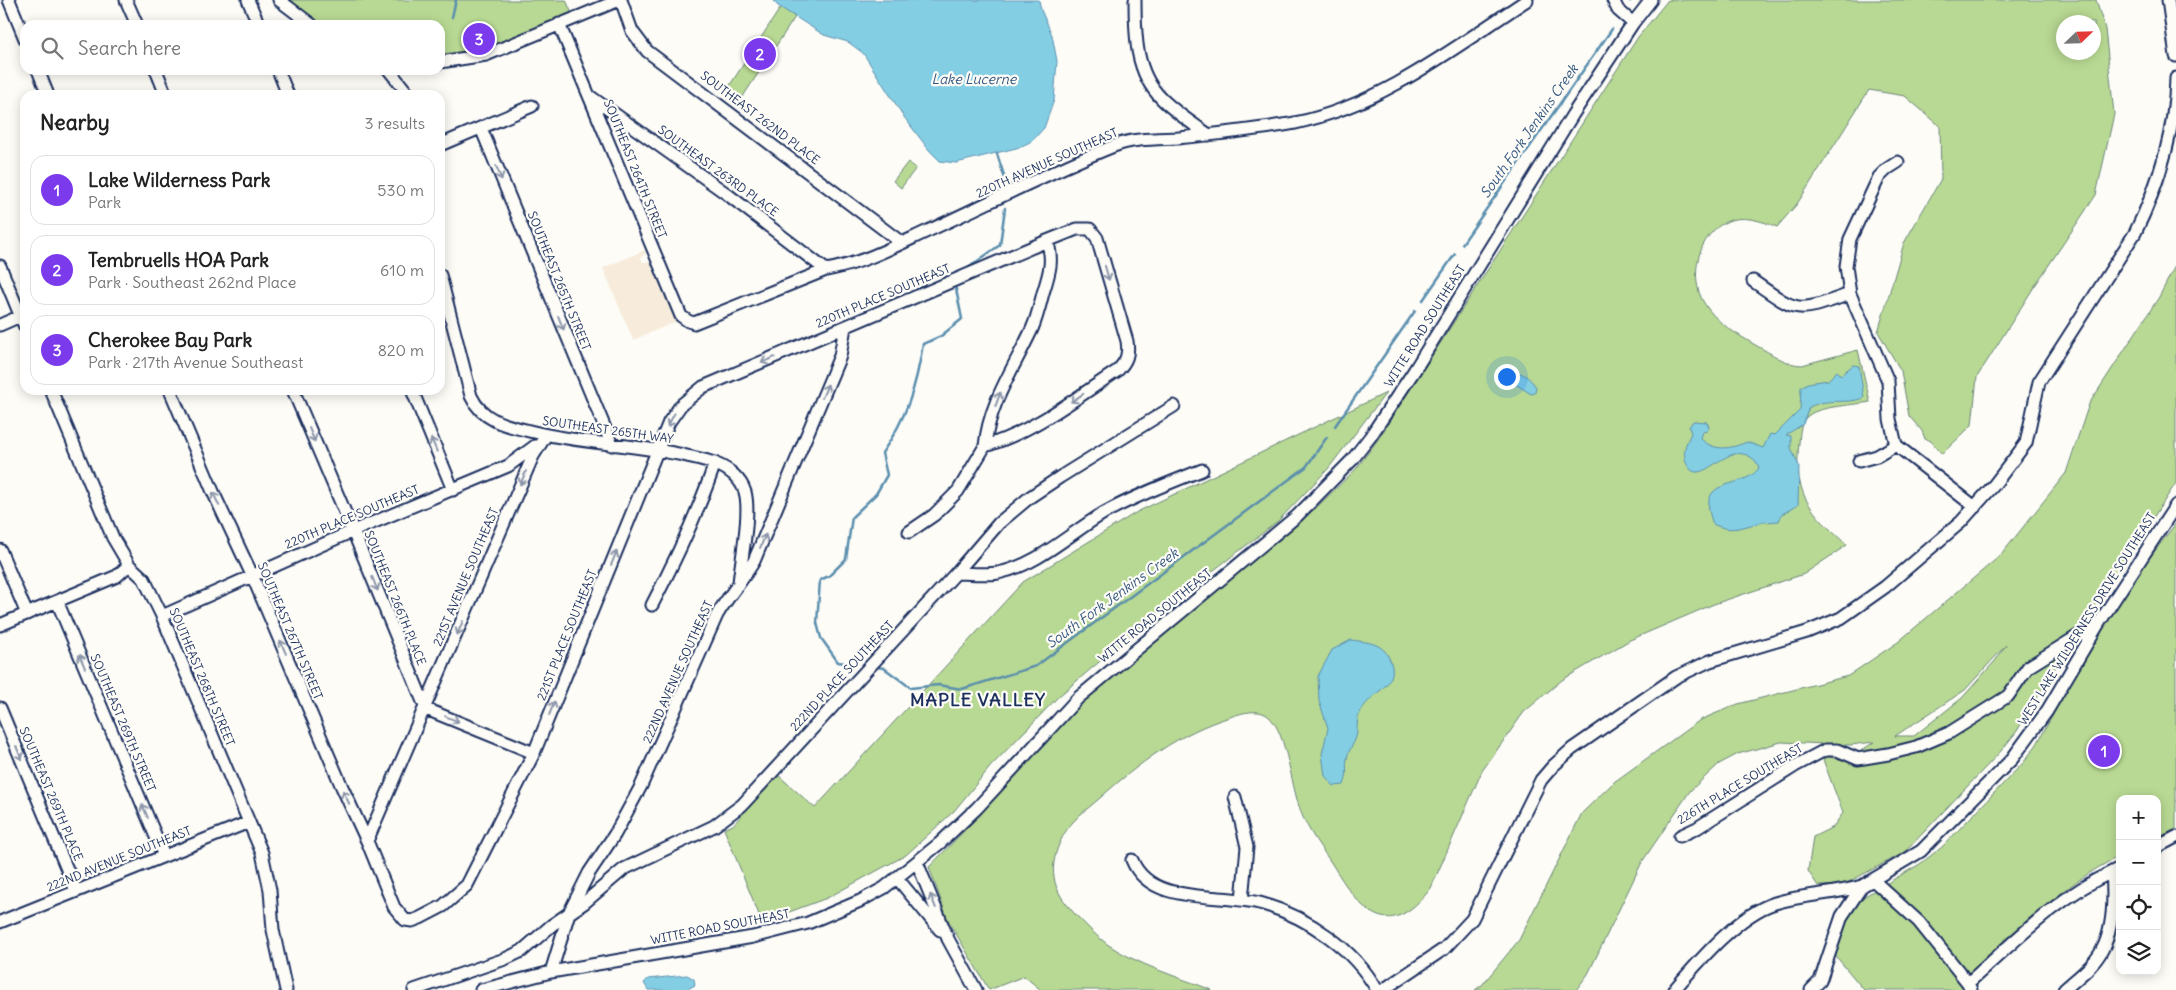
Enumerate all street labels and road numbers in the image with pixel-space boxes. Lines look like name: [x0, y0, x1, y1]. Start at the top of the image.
street label: SOUTHEAST 262ND PLACE: [698, 68, 823, 167]
street label: SOUTHEAST 264TH STREET: [601, 97, 670, 240]
street label: SOUTHEAST 263RD PLACE: [655, 122, 781, 219]
street label: 220TH AVENUE SOUTHEAST: [974, 124, 1120, 201]
street label: SOUTHEAST 265TH STREET: [525, 209, 594, 353]
street label: 220TH PLACE SOUTHEAST: [813, 260, 952, 331]
street label: WITTE ROAD SOUTHEAST: [1381, 262, 1468, 390]
street label: SOUTHEAST 265TH WAY: [542, 413, 675, 446]
street label: 220TH PLACE SOUTHEAST: [282, 481, 421, 552]
street label: 221ST AVENUE SOUTHEAST: [430, 505, 502, 648]
street label: WEST LAKE WILDERNESS DRIVE SOUTHEAST: [2014, 510, 2159, 728]
street label: SOUTHEAST 266TH PLACE: [362, 528, 429, 667]
street label: SOUTHEAST 267TH STREET: [255, 560, 326, 702]
street label: WITTE ROAD SOUTHEAST: [1095, 565, 1214, 666]
street label: 221ST PLACE SOUTHEAST: [533, 567, 600, 702]
street label: 222ND AVENUE SOUTHEAST: [639, 598, 716, 745]
street label: SOUTHEAST 268TH STREET: [167, 606, 238, 748]
street label: 222ND PLACE SOUTHEAST: [787, 617, 897, 734]
street label: SOUTHEAST 269TH STREET: [88, 652, 159, 794]
street label: SOUTHEAST 269TH PLACE: [16, 725, 86, 863]
street label: 226TH PLACE SOUTHEAST: [1674, 740, 1805, 827]
street label: 222ND AVENUE SOUTHEAST: [44, 823, 193, 894]
street label: WITTE ROAD SOUTHEAST: [649, 906, 791, 947]

